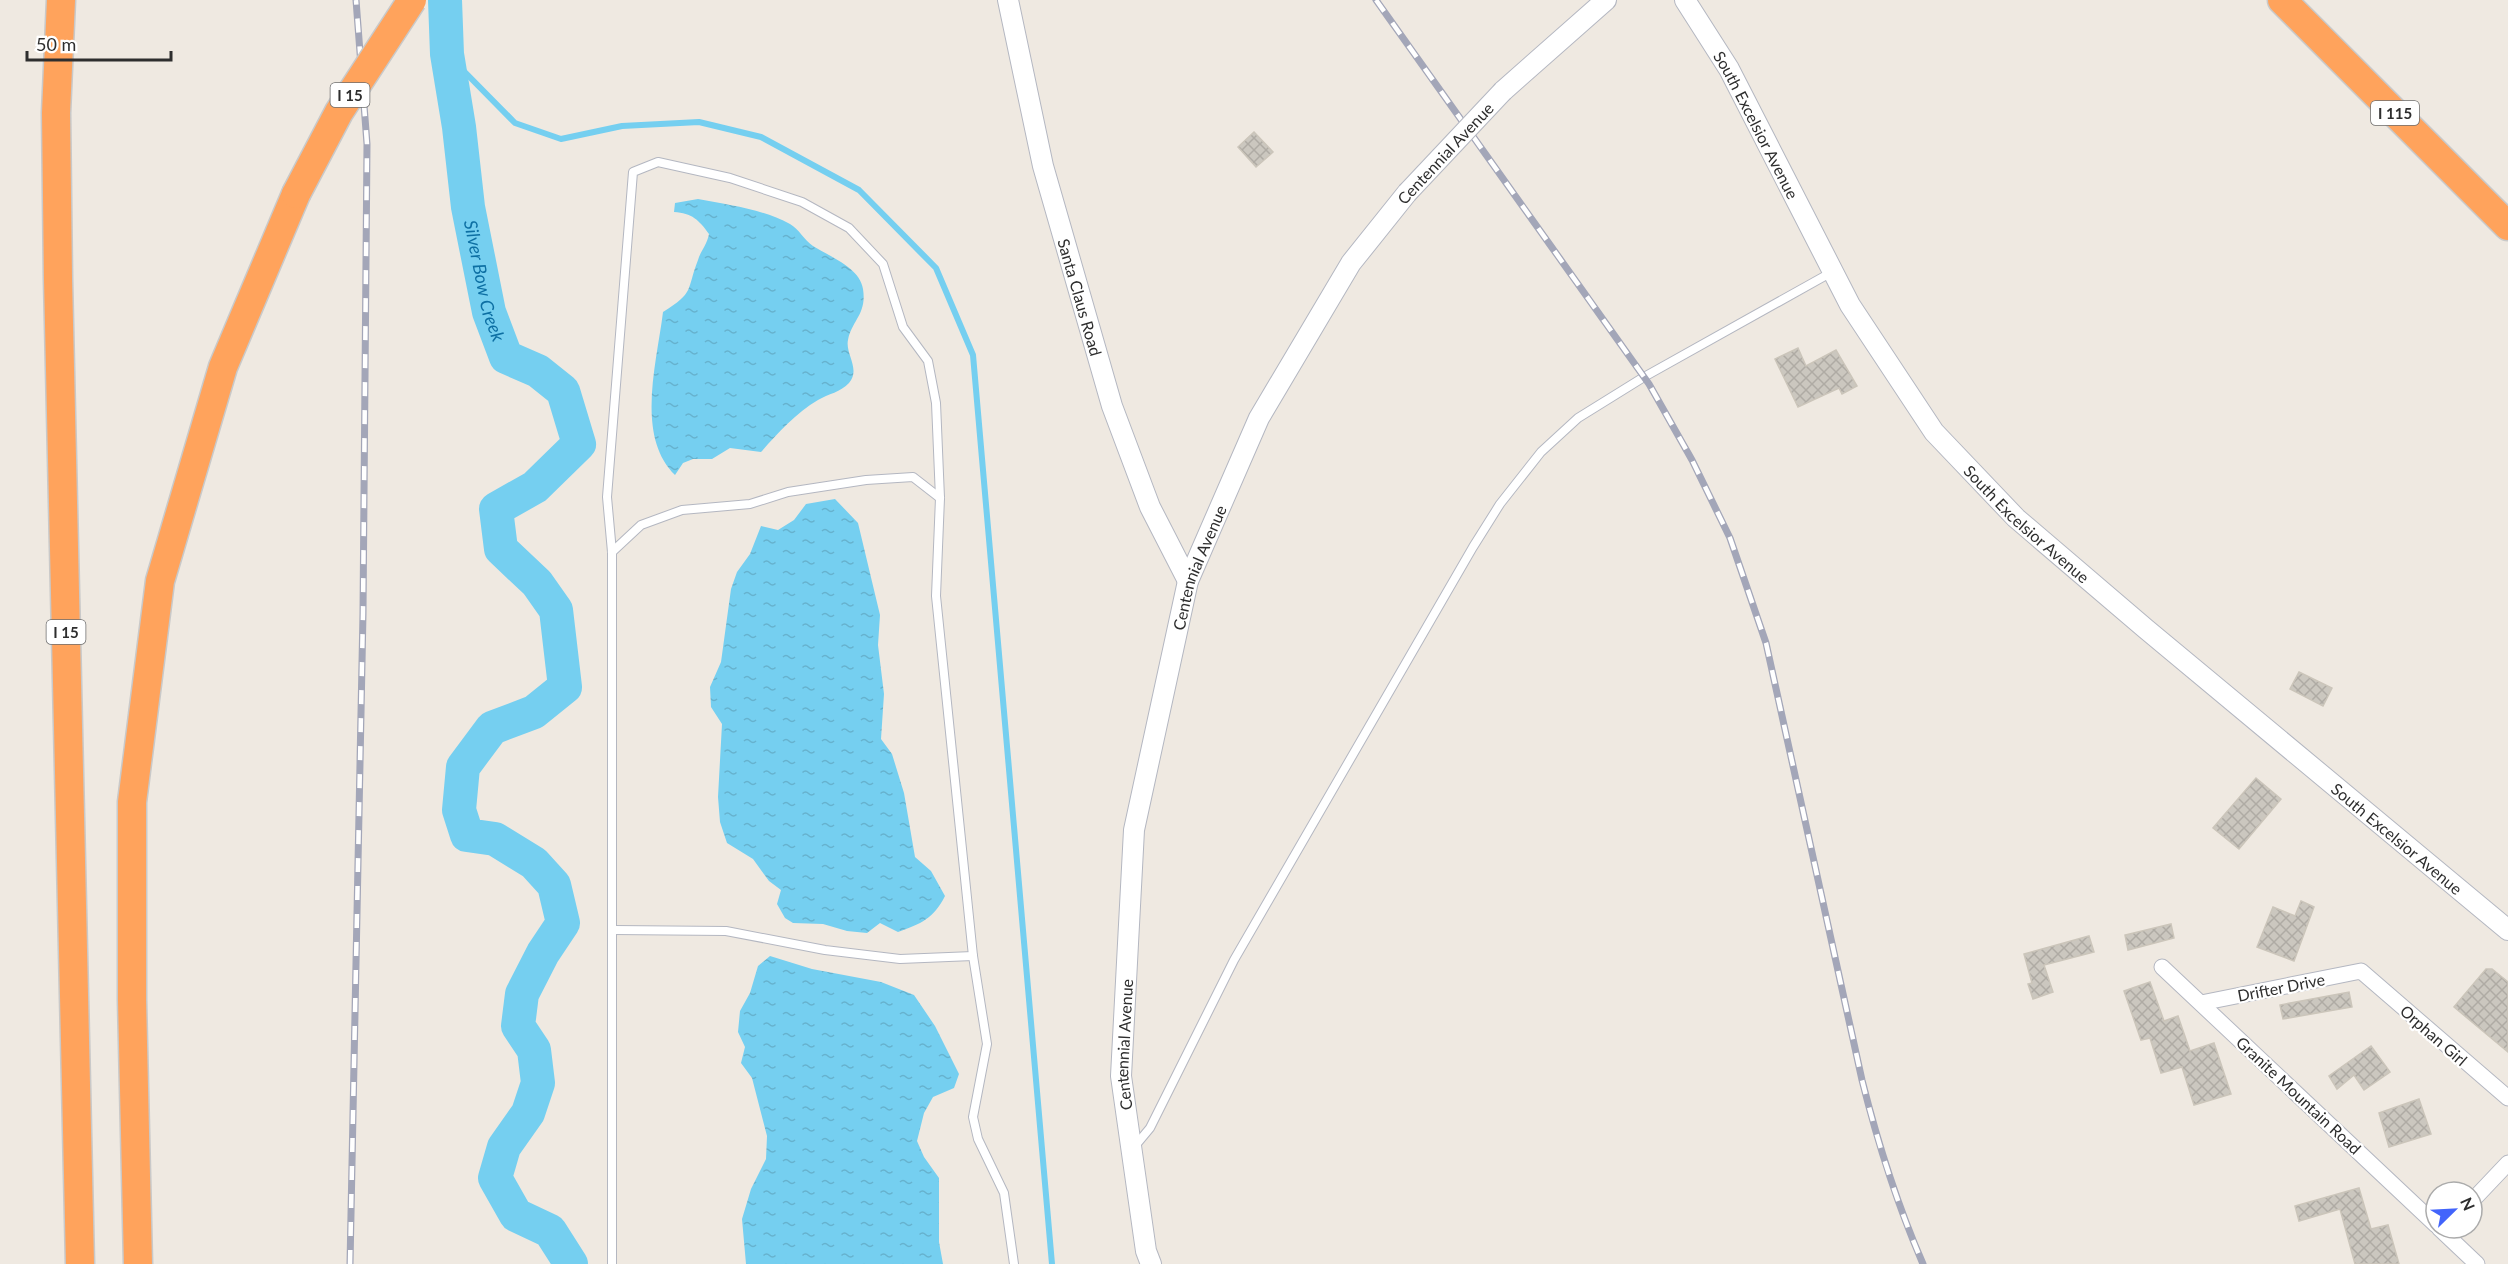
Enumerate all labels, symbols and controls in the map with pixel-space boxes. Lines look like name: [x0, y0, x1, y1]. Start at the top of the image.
scale bar: [27, 24, 171, 62]
text: 50 m: [36, 33, 76, 55]
street label: South Excelsior Avenue: [1710, 47, 1803, 202]
road number: I 15: [330, 83, 370, 107]
street label: Centennial Avenue: [1393, 98, 1497, 208]
road number: I 115: [2371, 101, 2419, 125]
water label: Silver Bow Creek: [460, 218, 510, 345]
street label: Santa Claus Road: [1055, 236, 1107, 358]
street label: South Excelsior Avenue: [1961, 461, 2094, 586]
street label: Centennial Avenue: [1168, 502, 1230, 632]
road number: I 15: [46, 620, 86, 644]
street label: South Excelsior Avenue: [2328, 778, 2466, 898]
street label: Drifter Drive: [2236, 969, 2326, 1005]
street label: Centennial Avenue: [1111, 978, 1136, 1112]
street label: Orphan Girl: [2397, 1001, 2471, 1069]
street label: Granite Mountain Road: [2233, 1032, 2365, 1158]
north arrow: [2424, 1180, 2484, 1240]
text: N: [2457, 1194, 2479, 1213]

